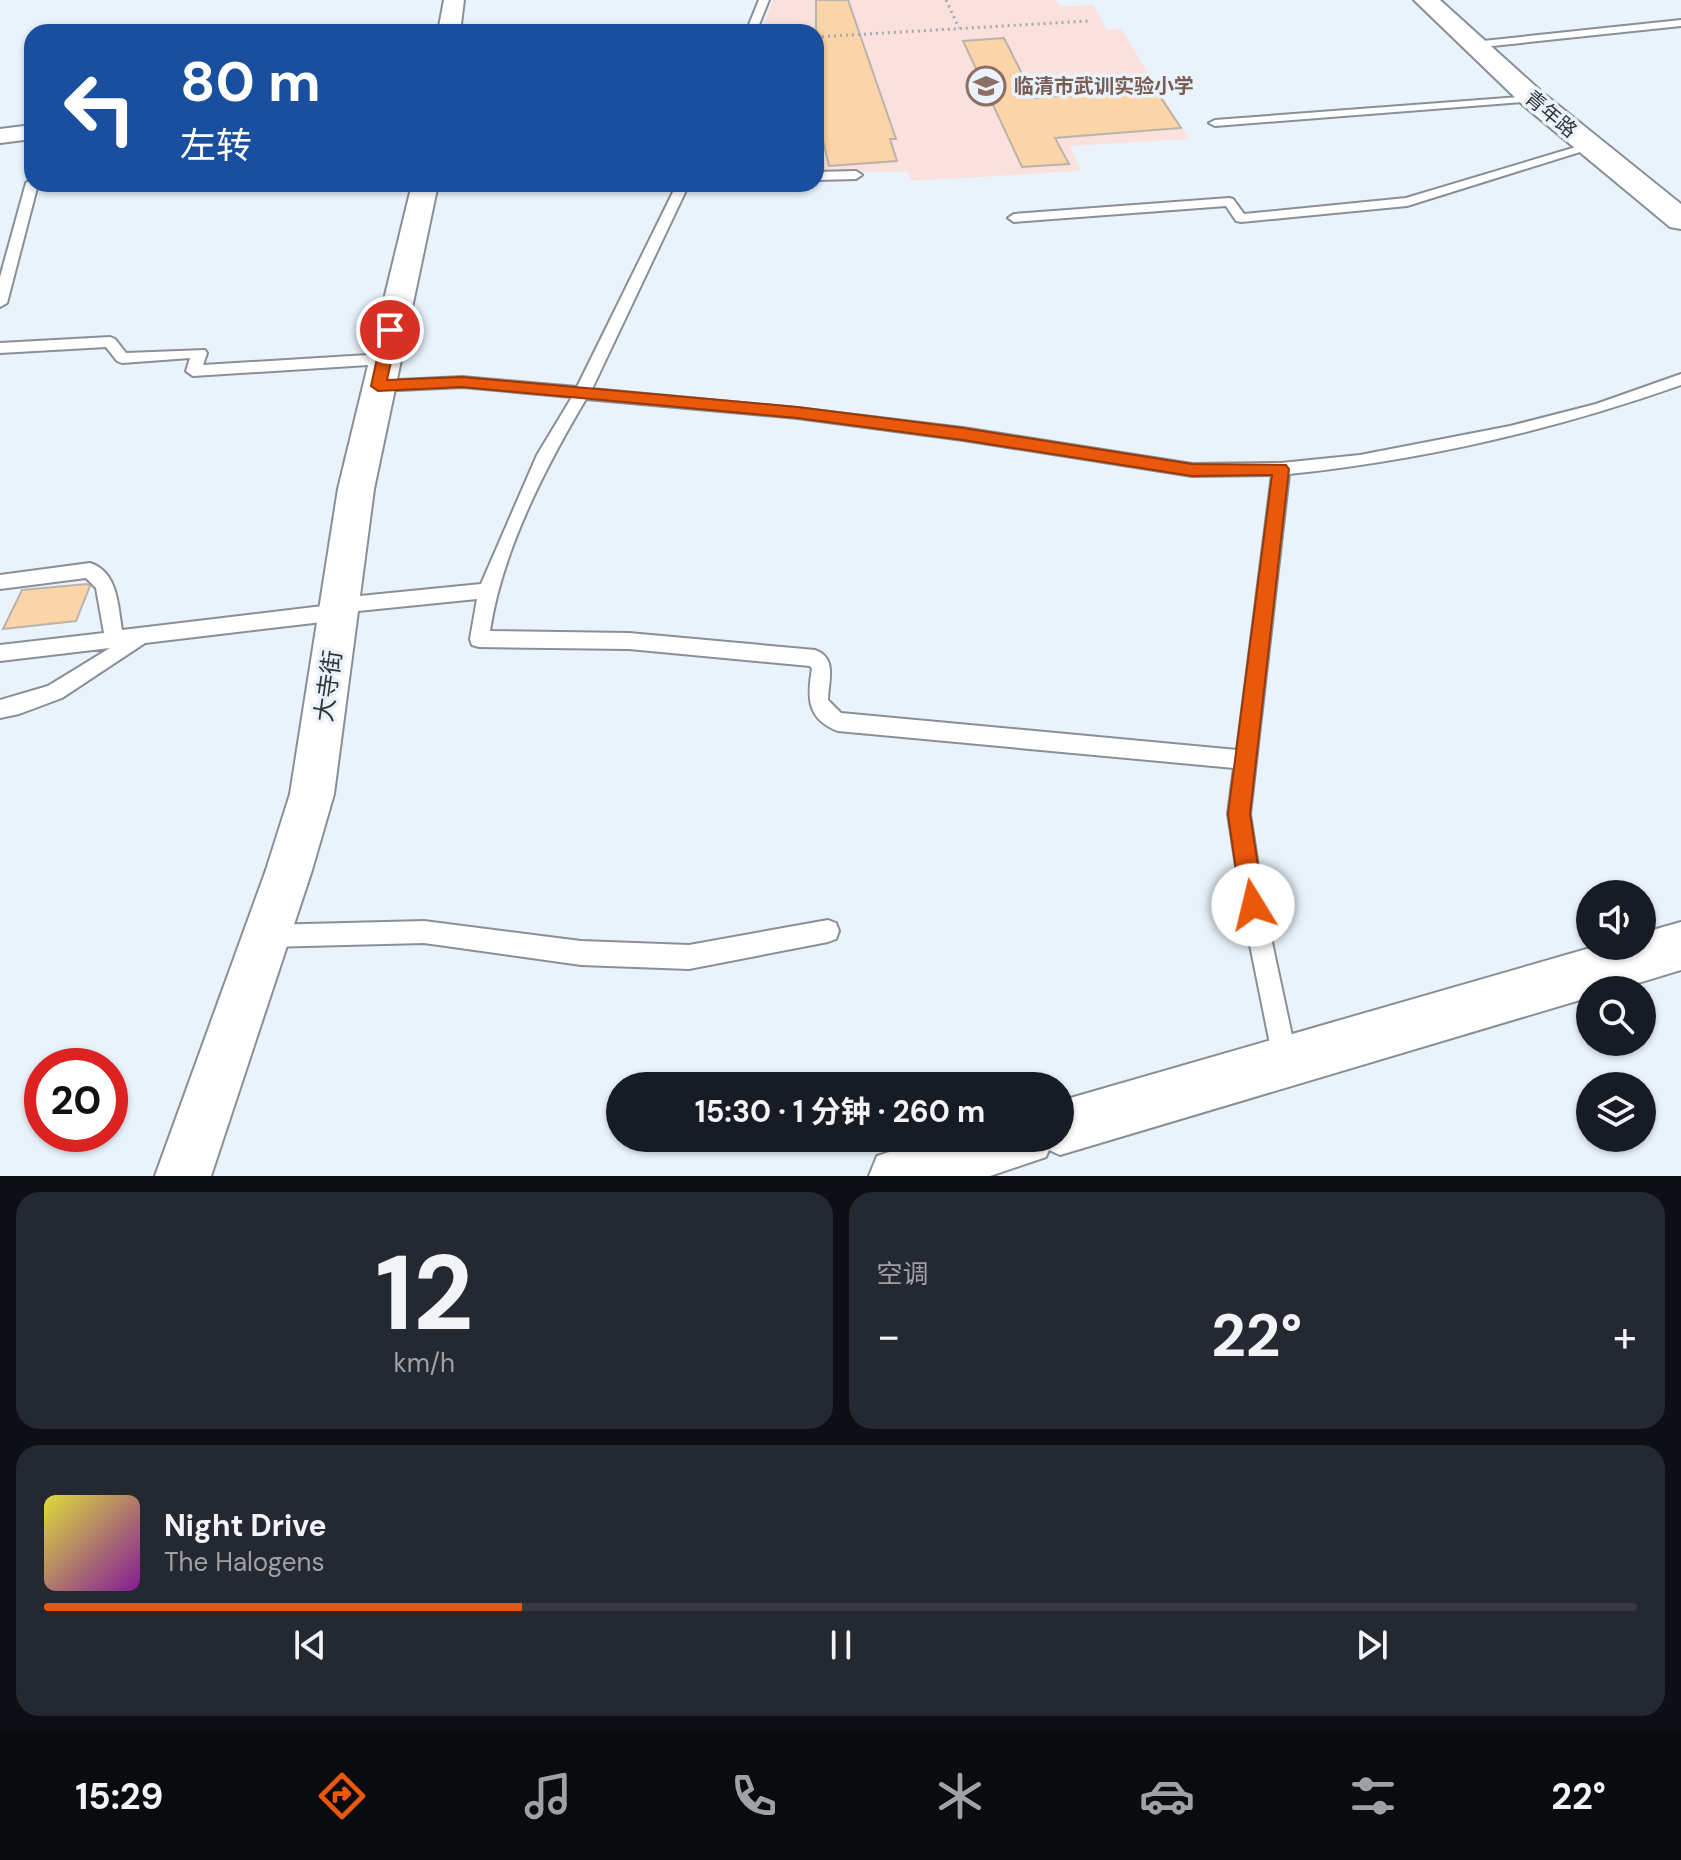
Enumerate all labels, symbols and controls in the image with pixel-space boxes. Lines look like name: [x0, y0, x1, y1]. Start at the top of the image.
text: 80 m: [180, 45, 321, 118]
icon: left: [48, 56, 152, 160]
school or university icon: 临清市武训实验小学: [965, 65, 1007, 107]
place label: 临清市武训实验小学: [1014, 73, 1194, 99]
street label: 青年路: [1520, 85, 1582, 143]
text: 左转: [180, 122, 252, 169]
pin: [356, 296, 424, 364]
icon: arrive: [368, 308, 412, 352]
street label: 大寺街: [308, 648, 348, 724]
position arrow: [1211, 863, 1295, 947]
map controls: [1576, 880, 1656, 1152]
button: sound: [1576, 880, 1656, 960]
button: search: [1576, 976, 1656, 1056]
speed limit sign: 20: [24, 1048, 128, 1152]
button: layers: [1576, 1072, 1656, 1152]
text: 15:30 · 1 分钟 · 260 m: [695, 1092, 985, 1131]
text: 12: [375, 1226, 473, 1361]
text: 空调: [877, 1257, 929, 1291]
text: 22°: [1211, 1296, 1302, 1375]
text: −: [877, 1307, 901, 1365]
text: +: [1613, 1307, 1637, 1365]
text: km/h: [394, 1346, 455, 1380]
text: Night Drive: [164, 1506, 327, 1545]
text: The Halogens: [164, 1545, 324, 1579]
icon: previous: [288, 1623, 332, 1667]
icon: pause: [819, 1623, 863, 1667]
icon: next: [1350, 1623, 1394, 1667]
icon: directions: [314, 1768, 370, 1824]
icon: music: [520, 1768, 576, 1824]
icon: phone: [726, 1768, 782, 1824]
icon: climate: [932, 1768, 988, 1824]
icon: car: [1139, 1768, 1195, 1824]
icon: filters: [1345, 1768, 1401, 1824]
text: 15:29: [75, 1773, 163, 1820]
text: 22°: [1551, 1773, 1606, 1820]

